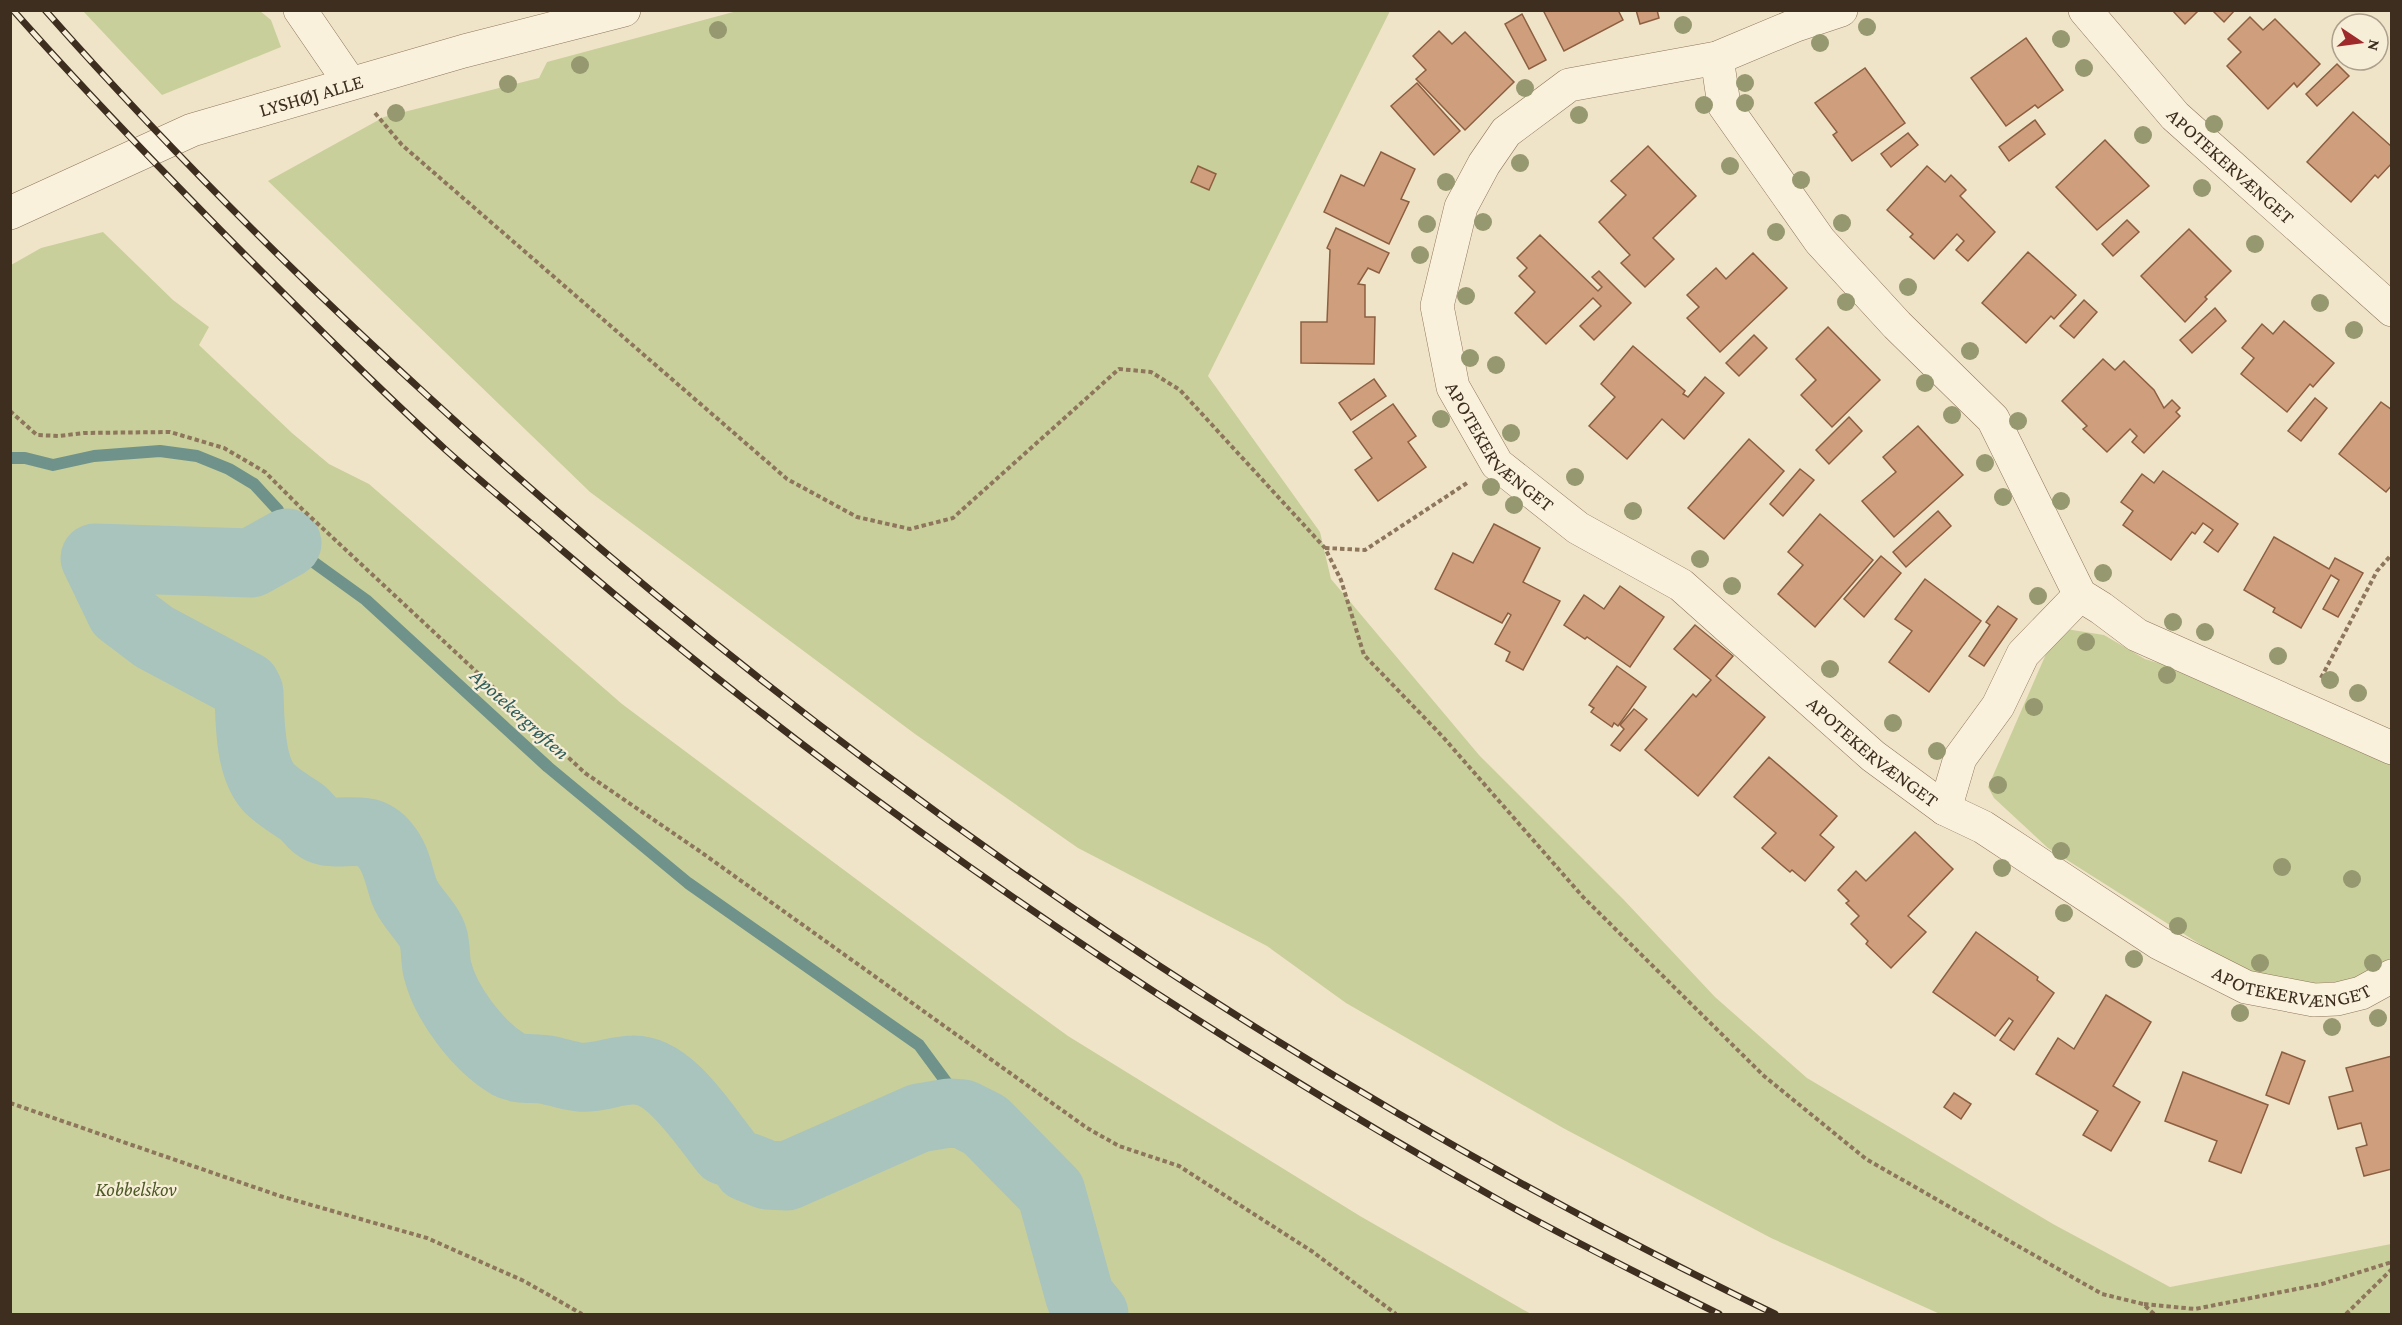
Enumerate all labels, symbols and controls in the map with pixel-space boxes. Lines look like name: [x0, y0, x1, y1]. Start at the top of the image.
north arrow: [2330, 12, 2390, 72]
text: N: [2365, 38, 2384, 53]
street label: LYSHØJ ALLE: [257, 70, 366, 121]
street label: APOTEKERVÆNGET: [2162, 104, 2299, 228]
street label: APOTEKERVÆNGET: [1441, 378, 1558, 516]
water label: Apotekergrøften: [465, 663, 574, 765]
street label: APOTEKERVÆNGET: [1803, 692, 1943, 811]
street label: APOTEKERVÆNGET: [2209, 961, 2375, 1011]
park label: Kobbelskov: [95, 1178, 177, 1200]

